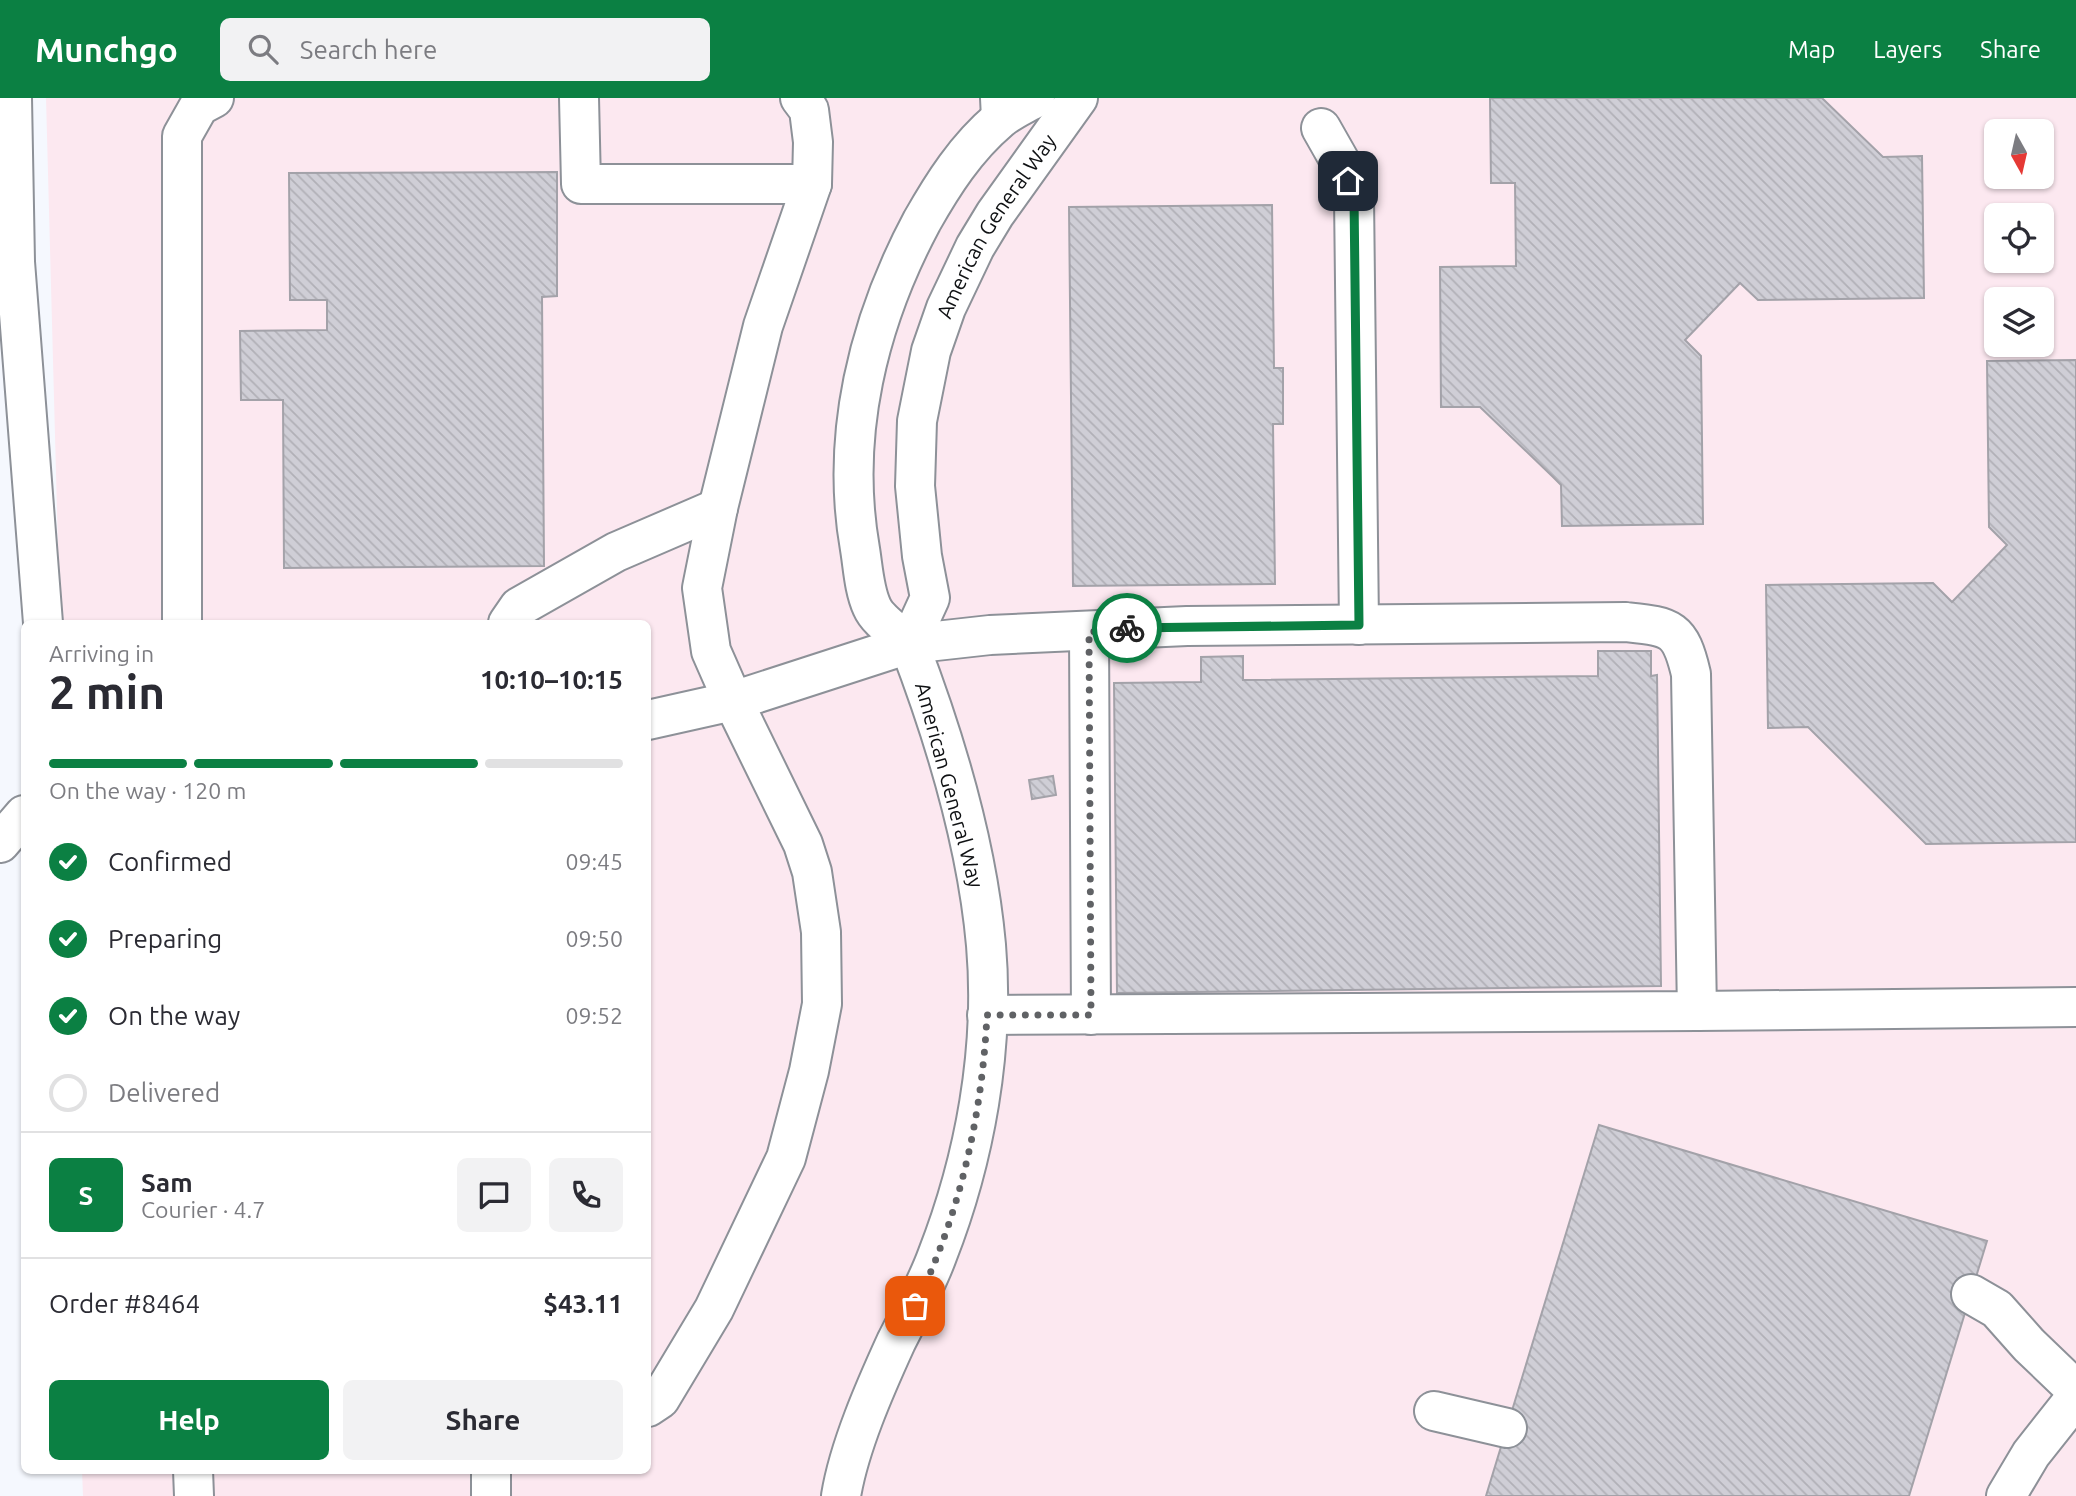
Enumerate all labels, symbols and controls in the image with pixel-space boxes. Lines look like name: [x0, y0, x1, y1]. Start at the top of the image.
search box: [220, 18, 710, 81]
icon: search: [244, 30, 282, 68]
text: Munchgo: [35, 31, 178, 68]
text: Search here: [300, 35, 437, 64]
text: Map: [1788, 36, 1835, 63]
text: Layers: [1873, 36, 1942, 63]
text: Share: [1980, 36, 2041, 63]
north arrow: [1984, 119, 2054, 189]
map controls: [1984, 119, 2054, 357]
street label: American General Way: [931, 129, 1060, 321]
pin: [1318, 151, 1378, 211]
icon: home: [1329, 162, 1367, 200]
button: locate: [1984, 203, 2054, 273]
button: layers: [1984, 287, 2054, 357]
courier: [1092, 593, 1162, 663]
icon: bike: [1108, 609, 1146, 647]
text: Arriving in: [49, 641, 154, 666]
text: 10:10–10:15: [480, 665, 623, 694]
text: 2 min: [49, 666, 165, 718]
street label: American General Way: [911, 680, 989, 890]
text: On the way · 120 m: [49, 778, 246, 803]
icon: check: [49, 843, 87, 881]
text: Confirmed: [108, 847, 232, 876]
text: 09:45: [565, 849, 623, 874]
icon: check: [49, 920, 87, 958]
text: Preparing: [108, 924, 222, 953]
text: 09:50: [565, 926, 623, 951]
icon: check: [49, 997, 87, 1035]
text: On the way: [108, 1001, 240, 1030]
text: 09:52: [565, 1003, 623, 1028]
text: Delivered: [108, 1078, 220, 1107]
button: chat: [457, 1158, 531, 1232]
button: phone: [549, 1158, 623, 1232]
text: Sam: [141, 1168, 193, 1197]
text: S: [79, 1181, 93, 1210]
text: Courier · 4.7: [141, 1197, 265, 1222]
pin: [885, 1276, 945, 1336]
icon: bag: [896, 1287, 934, 1325]
text: Order #8464: [49, 1289, 200, 1318]
text: $43.11: [543, 1289, 623, 1318]
button: Help: [49, 1380, 329, 1460]
button: Share: [343, 1380, 623, 1460]

